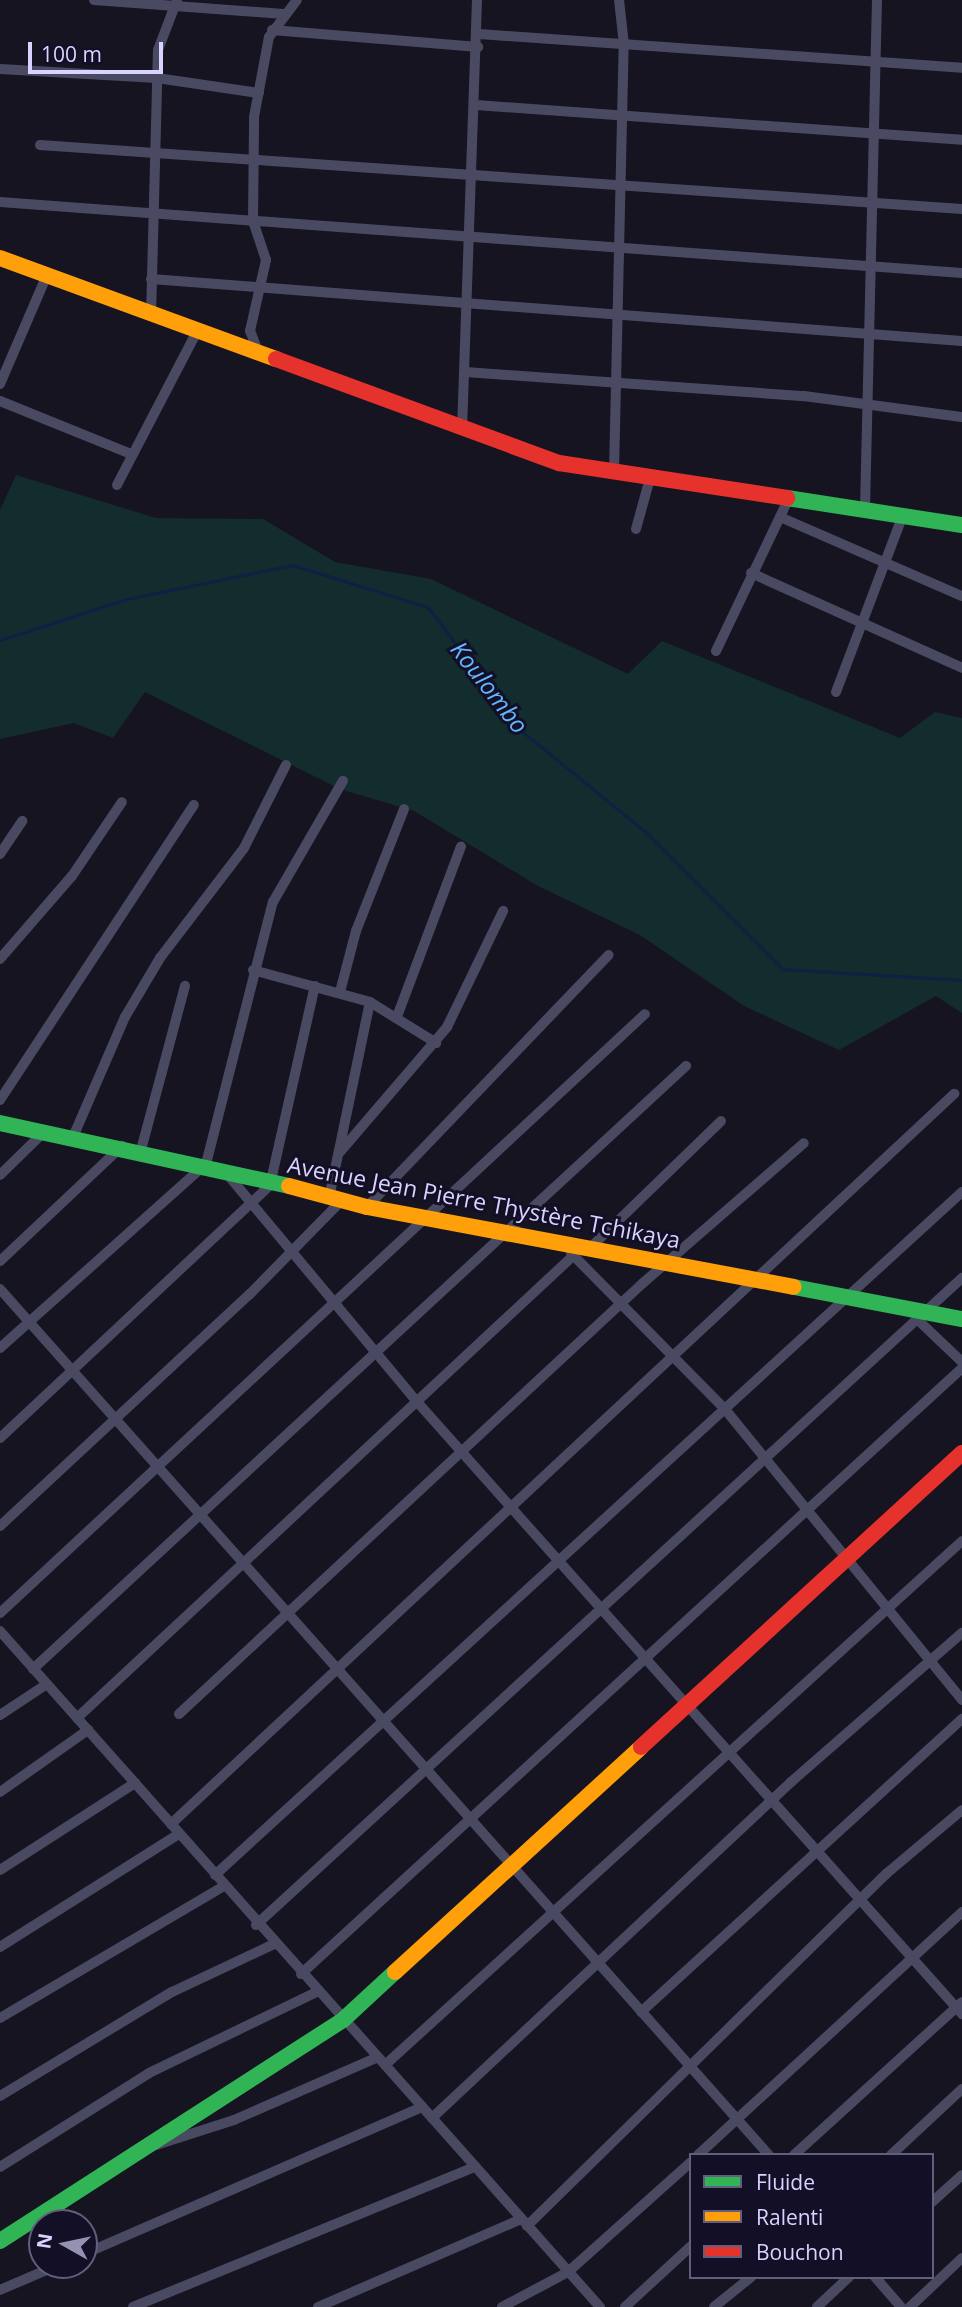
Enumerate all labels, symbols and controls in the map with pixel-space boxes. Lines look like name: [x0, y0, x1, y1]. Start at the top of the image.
scale bar: [32, 28, 166, 72]
text: 100 m: [41, 40, 102, 68]
water label: Koulombo: [445, 635, 535, 739]
street label: Avenue Jean Pierre Thystère Tchikaya: [285, 1150, 683, 1254]
legend: [689, 2153, 934, 2279]
text: Fluide: [756, 2168, 815, 2196]
text: Ralenti: [756, 2203, 823, 2231]
north arrow: [28, 2209, 98, 2279]
text: N: [30, 2231, 58, 2251]
text: Bouchon: [756, 2238, 844, 2266]

